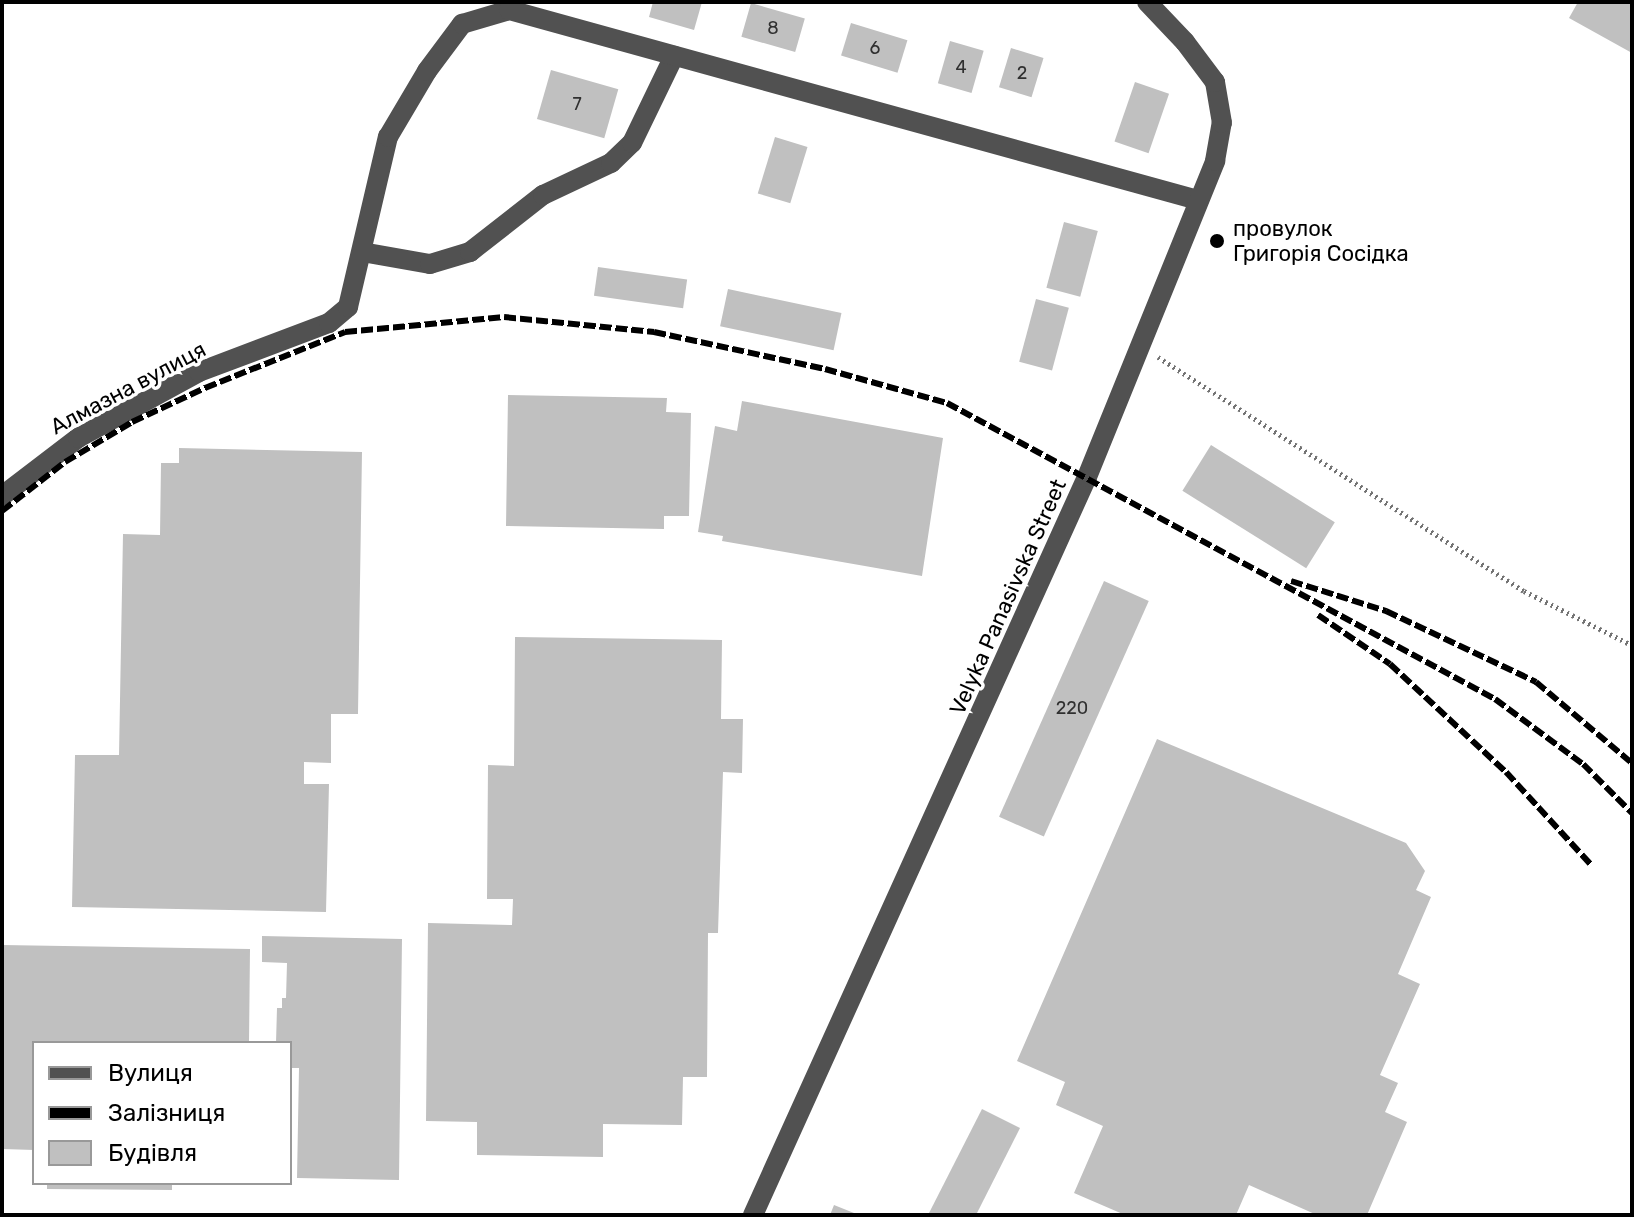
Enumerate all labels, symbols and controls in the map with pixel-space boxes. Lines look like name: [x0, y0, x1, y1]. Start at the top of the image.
house number: 8: [767, 17, 779, 39]
house number: 6: [870, 37, 880, 59]
house number: 4: [955, 56, 967, 78]
house number: 2: [1017, 62, 1027, 84]
house number: 7: [572, 93, 582, 115]
place label: провулок Григорія Сосідка: [1233, 215, 1409, 266]
marker: провулок Григорія Сосідка: [1208, 232, 1226, 250]
street label: Алмазна вулиця: [46, 336, 210, 440]
street label: Velyka Panasivska Street: [944, 475, 1072, 719]
house number: 220: [1056, 697, 1088, 719]
legend: [32, 1041, 292, 1185]
text: Вулиця: [108, 1059, 193, 1087]
text: Залізниця: [108, 1099, 225, 1127]
text: Будівля: [108, 1139, 197, 1167]

